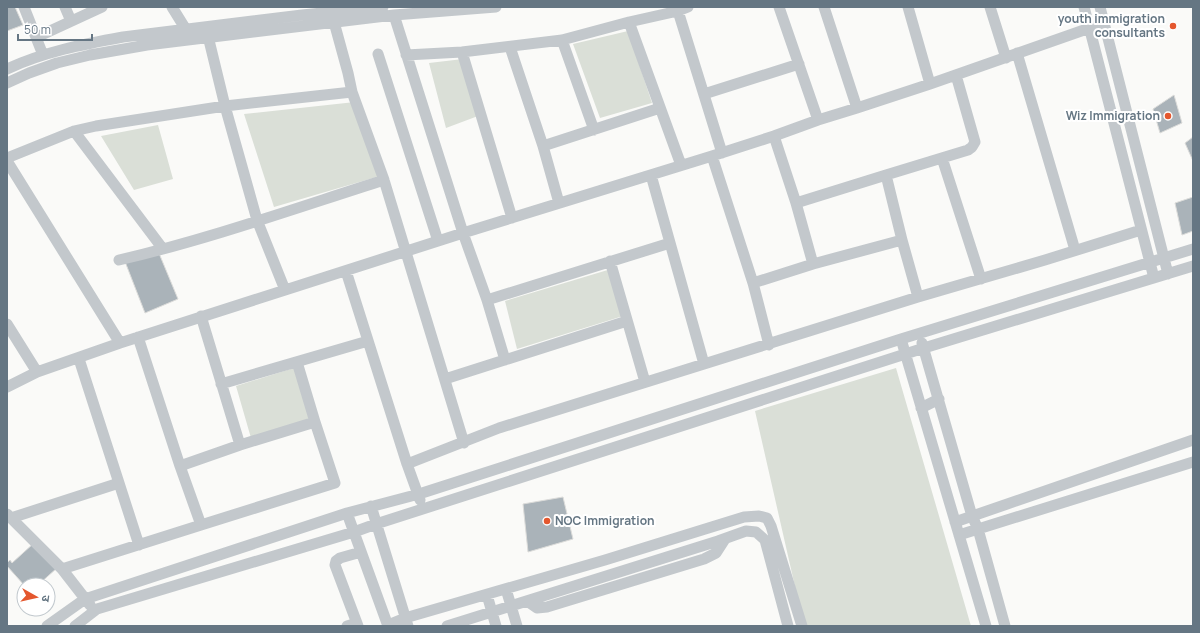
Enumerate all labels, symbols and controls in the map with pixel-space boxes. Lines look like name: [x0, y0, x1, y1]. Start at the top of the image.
place label: youth immigration consultants: [1058, 10, 1166, 41]
scale bar: [18, 16, 92, 42]
text: 50 m: [24, 21, 51, 38]
marker: youth immigration consultants: [1168, 21, 1178, 31]
place label: Wiz Immigration: [1066, 107, 1160, 124]
marker: Wiz Immigration: [1163, 111, 1173, 121]
place label: NOC Immigration: [555, 512, 655, 529]
marker: NOC Immigration: [542, 516, 552, 526]
north arrow: [16, 577, 56, 617]
text: उ: [38, 594, 54, 603]

